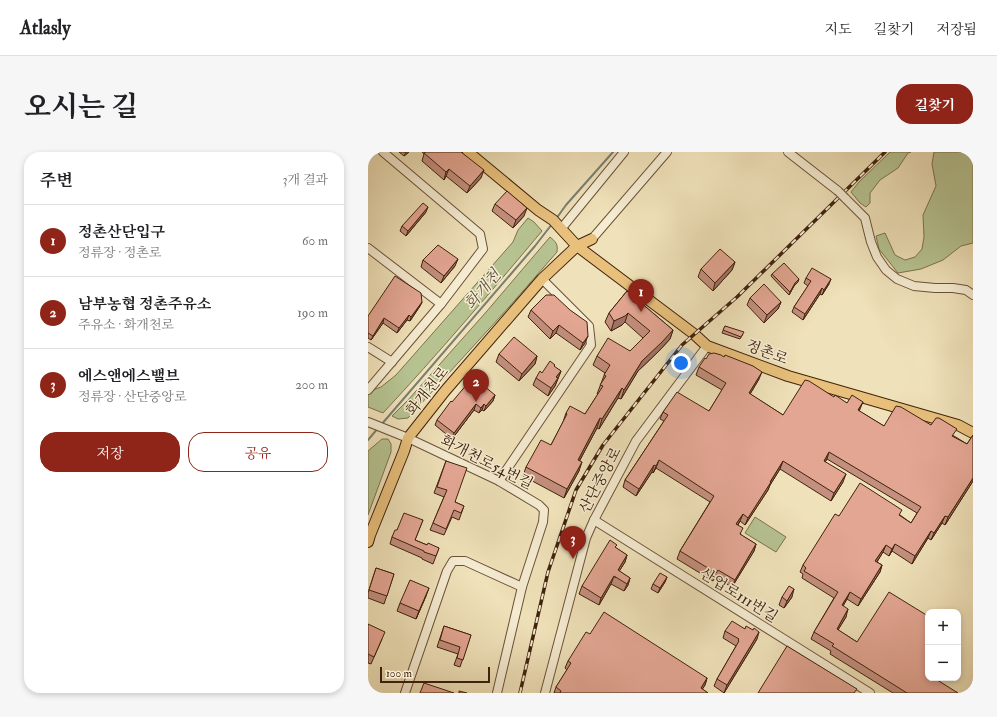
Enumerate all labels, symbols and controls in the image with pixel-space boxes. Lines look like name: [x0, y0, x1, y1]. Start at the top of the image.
text: Atlasly: [20, 16, 71, 40]
text: 지도: [825, 21, 852, 38]
text: 길찾기: [874, 21, 914, 38]
text: 저장됨: [936, 21, 977, 38]
button: 길찾기: [896, 84, 973, 124]
text: 오시는 길: [24, 90, 138, 125]
text: 주변: [40, 170, 73, 191]
text: 3개 결과: [283, 172, 328, 188]
text: 정촌산단입구: [78, 223, 165, 242]
text: 1: [51, 233, 55, 249]
text: 60 m: [302, 233, 328, 249]
text: 정류장 · 정촌로: [78, 245, 161, 261]
water label: 화개천: [460, 264, 506, 314]
pin: 1: [628, 279, 654, 312]
text: 남부농협 정촌주유소: [78, 295, 212, 314]
text: 2: [50, 305, 56, 321]
text: 190 m: [297, 305, 328, 321]
text: 주유소 · 화개천로: [78, 317, 174, 333]
street label: 정촌로: [743, 336, 791, 369]
your location: [671, 353, 691, 373]
street label: 화개천로: [402, 362, 453, 420]
text: 에스앤에스밸브: [78, 367, 179, 386]
pin: 2: [463, 369, 489, 402]
text: 3: [51, 377, 56, 393]
text: 200 m: [295, 377, 328, 393]
text: 정류장 · 산단중앙로: [78, 389, 187, 405]
street label: 화개천로54번길: [437, 431, 536, 494]
button: 저장: [40, 432, 180, 472]
button: 공유: [188, 432, 328, 472]
street label: 산단중앙로: [575, 443, 626, 517]
pin: 3: [560, 526, 586, 559]
street label: 산업로111번길: [696, 564, 781, 627]
map controls: [925, 609, 961, 681]
button: +: [925, 609, 961, 645]
button: −: [925, 645, 961, 681]
scale bar: [380, 665, 490, 684]
text: 100 m: [386, 667, 412, 680]

